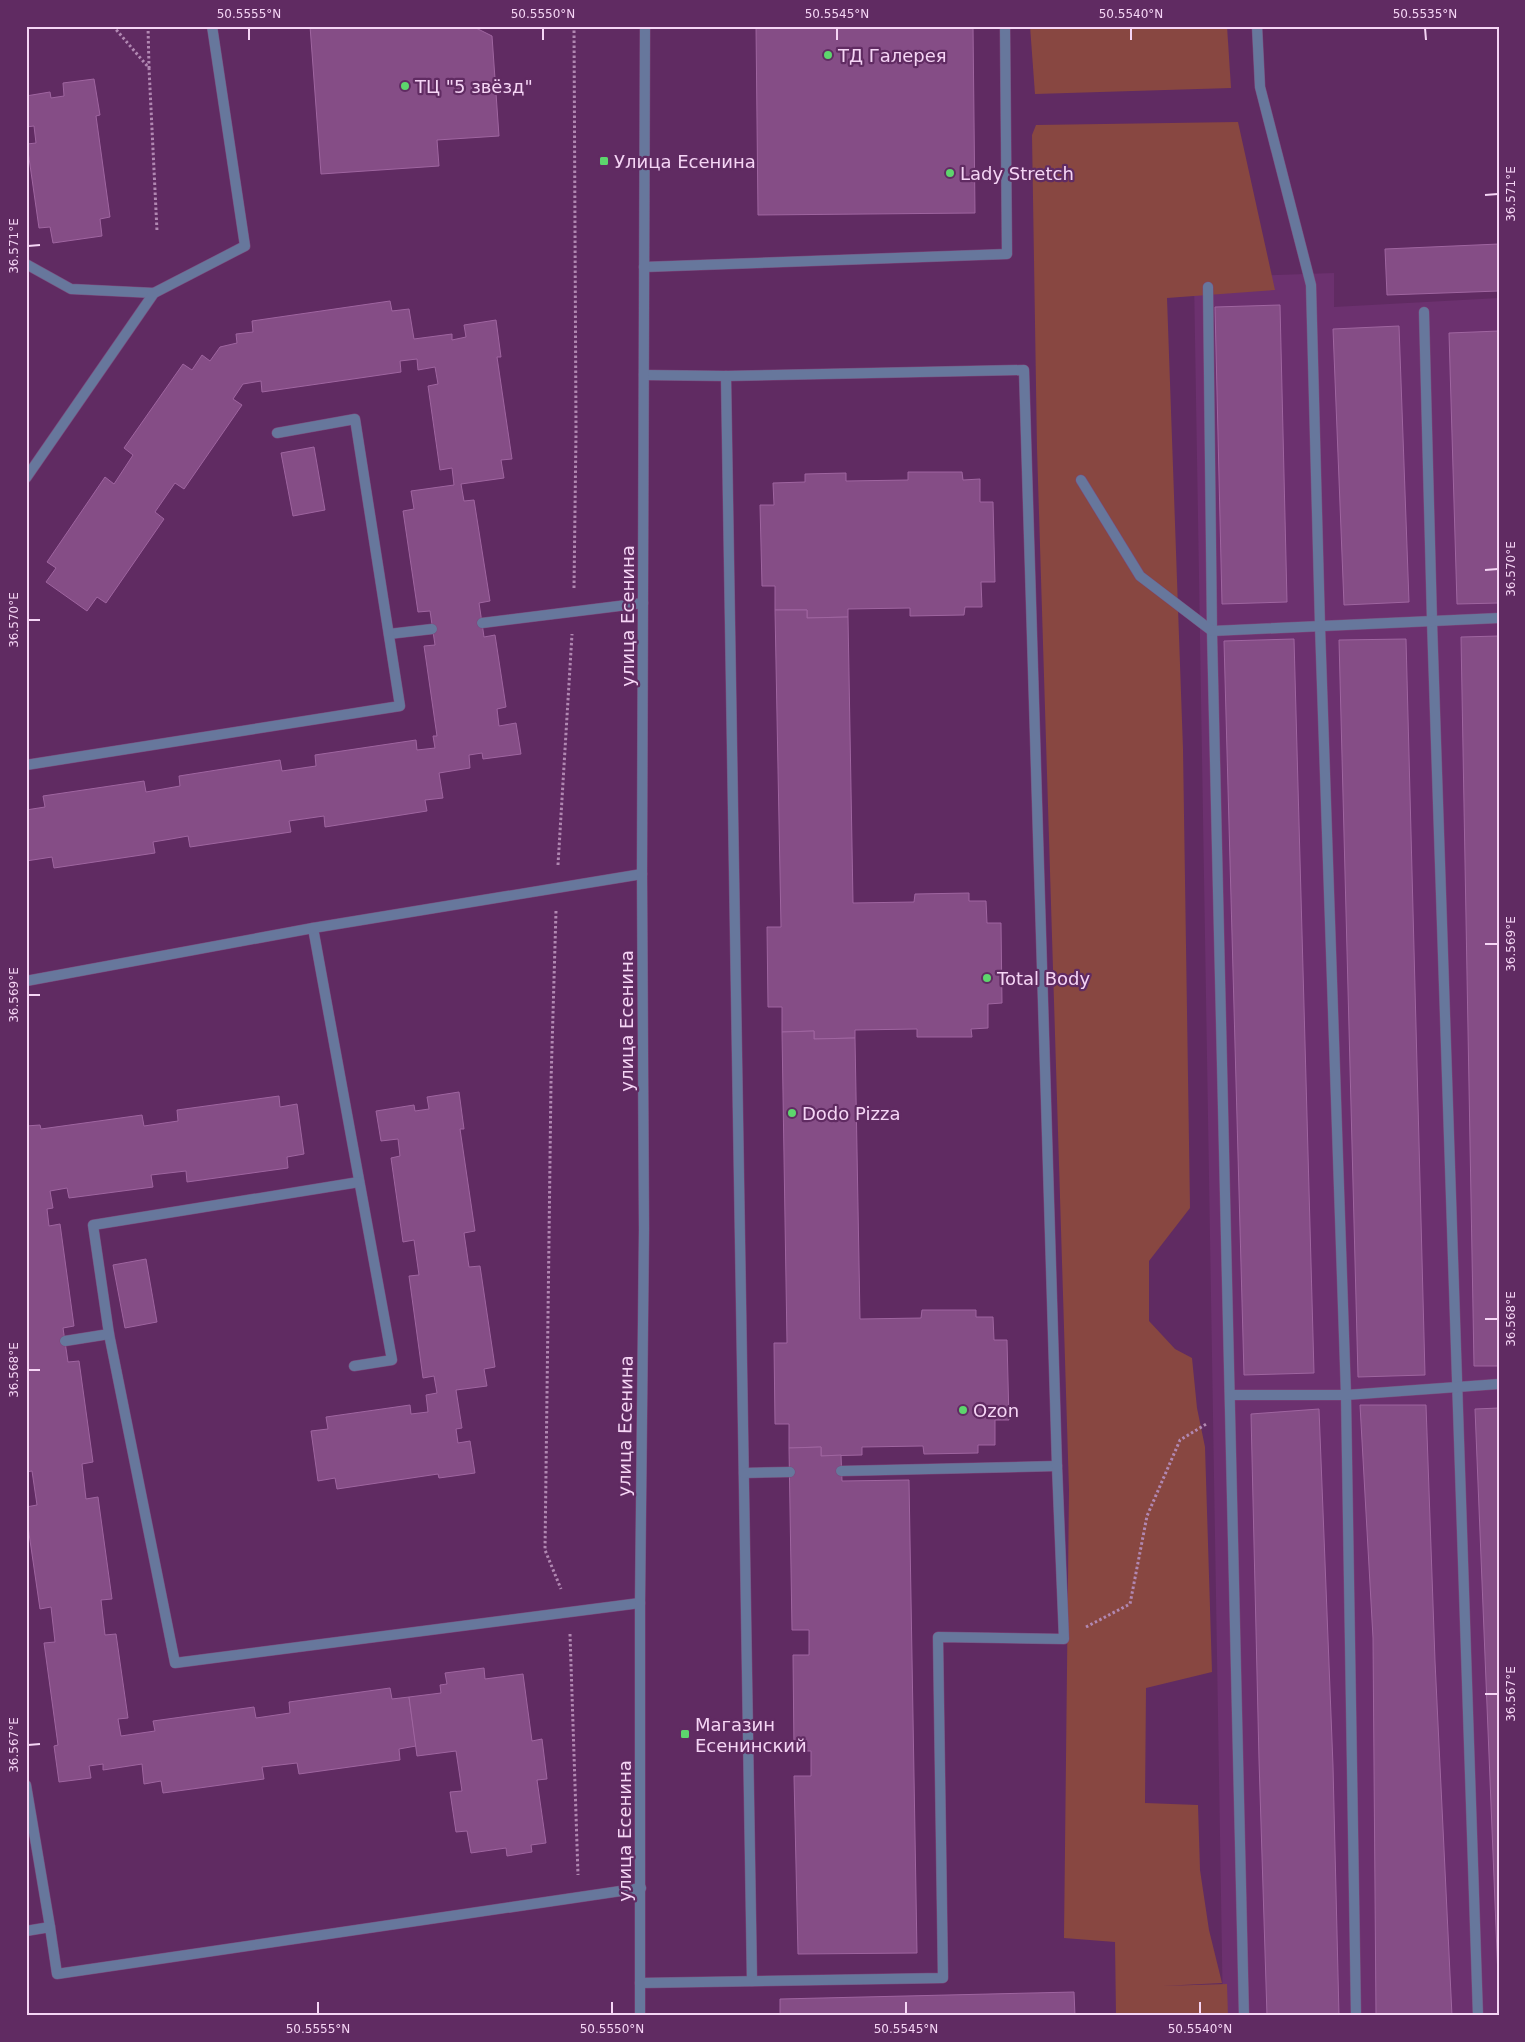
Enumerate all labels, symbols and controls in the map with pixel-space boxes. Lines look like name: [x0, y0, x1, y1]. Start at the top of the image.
text: 50.5555°N: [217, 7, 281, 21]
text: 50.5550°N: [511, 7, 575, 21]
text: 50.5545°N: [805, 7, 869, 21]
text: 50.5540°N: [1099, 7, 1163, 21]
text: 50.5535°N: [1393, 7, 1457, 21]
place label: ТД Галерея: [837, 45, 947, 66]
marker: ТД Галерея: [822, 49, 834, 61]
place label: ТЦ "5 звёзд": [414, 76, 533, 97]
marker: ТЦ "5 звёзд": [399, 80, 411, 92]
place label: Улица Есенина: [614, 151, 756, 172]
marker: Улица Есенина: [598, 155, 610, 167]
place label: Lady Stretch: [960, 163, 1074, 184]
text: 36.571°E: [1504, 166, 1518, 222]
marker: Lady Stretch: [944, 167, 956, 179]
text: 36.571°E: [7, 218, 21, 274]
text: 36.570°E: [1504, 541, 1518, 597]
street label: улица Есенина: [617, 545, 638, 687]
text: 36.570°E: [7, 592, 21, 648]
text: 36.569°E: [1504, 916, 1518, 972]
street label: улица Есенина: [616, 950, 637, 1092]
text: 36.569°E: [7, 967, 21, 1023]
place label: Total Body: [996, 968, 1091, 989]
marker: Total Body: [981, 972, 993, 984]
place label: Dodo Pizza: [802, 1103, 900, 1124]
marker: Dodo Pizza: [786, 1107, 798, 1119]
text: 36.568°E: [1504, 1291, 1518, 1347]
text: 36.568°E: [7, 1342, 21, 1398]
street label: улица Есенина: [613, 1355, 637, 1497]
place label: Ozon: [973, 1400, 1019, 1421]
marker: Ozon: [957, 1404, 969, 1416]
text: 36.567°E: [1504, 1666, 1518, 1722]
place label: Магазин Есенинский: [695, 1714, 807, 1756]
text: 36.567°E: [7, 1717, 21, 1773]
marker: Магазин Есенинский: [679, 1728, 691, 1740]
street label: улица Есенина: [614, 1760, 635, 1902]
text: 50.5555°N: [286, 2022, 350, 2036]
text: 50.5550°N: [580, 2022, 644, 2036]
text: 50.5545°N: [874, 2022, 938, 2036]
text: 50.5540°N: [1168, 2022, 1232, 2036]

